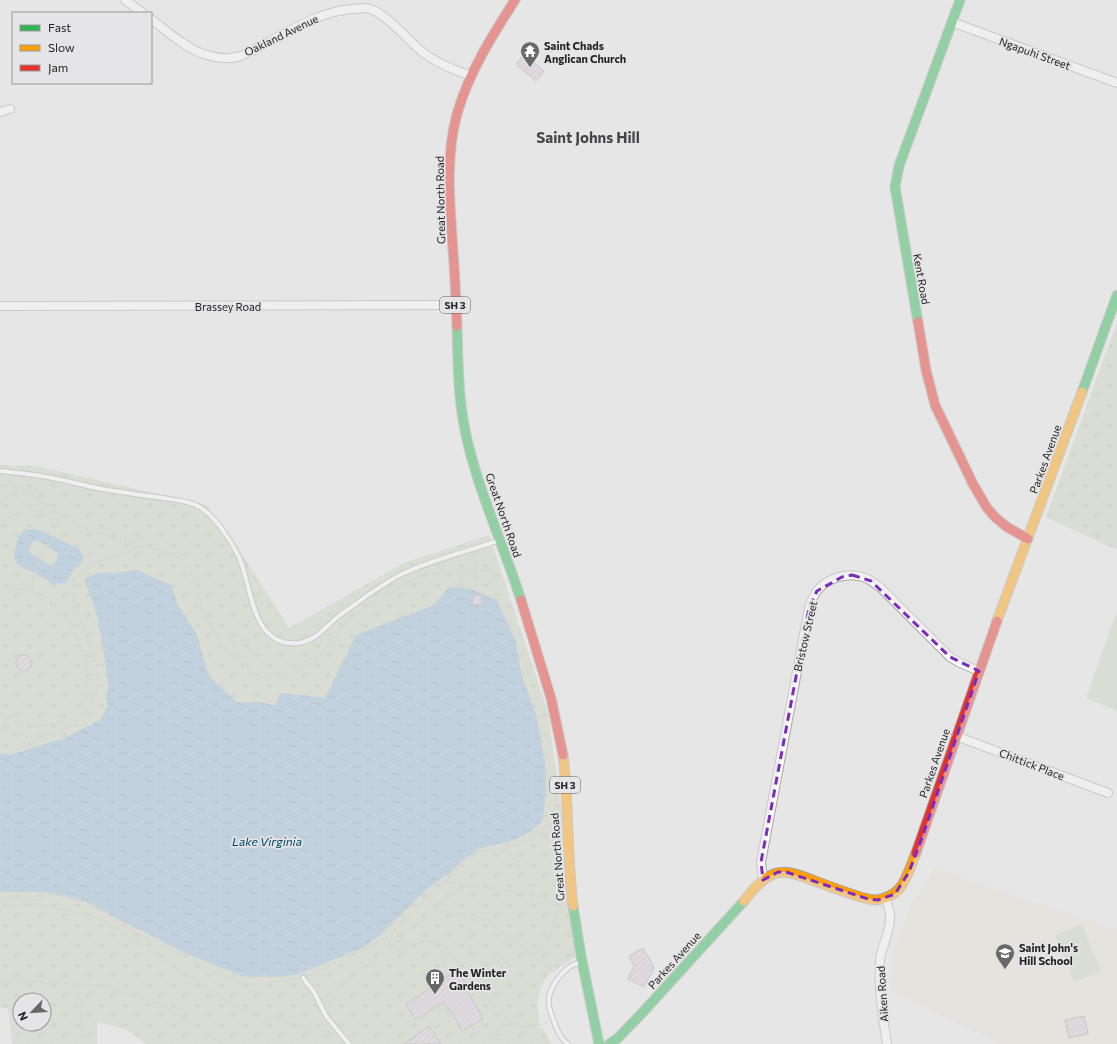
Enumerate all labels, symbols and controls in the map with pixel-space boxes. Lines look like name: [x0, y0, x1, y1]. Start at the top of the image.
street label: Oakland Avenue: [242, 11, 320, 59]
legend: [12, 12, 152, 84]
text: Fast: [48, 20, 71, 34]
street label: Ngapuhi Street: [998, 34, 1073, 72]
place label: Saint Chads Anglican Church: [544, 39, 626, 65]
text: Slow: [48, 40, 75, 54]
temple icon: Saint Chads Anglican Church: [519, 40, 541, 68]
text: Jam: [48, 60, 68, 75]
district label: Saint Johns Hill: [536, 128, 640, 146]
street label: Great North Road: [433, 156, 447, 244]
street label: Kent Road: [911, 253, 933, 305]
road number: SH 3: [440, 297, 470, 313]
street label: Brassey Road: [195, 300, 261, 313]
street label: Parkes Avenue: [1027, 423, 1064, 495]
street label: Great North Road: [483, 471, 525, 559]
street label: Bristow Street: [791, 599, 820, 673]
street label: Parkes Avenue: [916, 727, 952, 799]
street label: Chittick Place: [998, 746, 1067, 782]
road number: SH 3: [550, 777, 580, 793]
street label: Great North Road: [547, 812, 567, 902]
water label: Lake Virginia: [232, 834, 302, 848]
street label: Parkes Avenue: [645, 929, 703, 991]
place label: Saint John's Hill School: [1019, 941, 1078, 967]
school or university icon: Saint John's Hill School: [994, 942, 1016, 970]
place label: The Winter Gardens: [449, 966, 507, 992]
street label: Aiken Road: [874, 966, 890, 1022]
building icon: The Winter Gardens: [424, 967, 446, 995]
north arrow: [12, 992, 52, 1032]
text: N: [15, 1010, 30, 1023]

